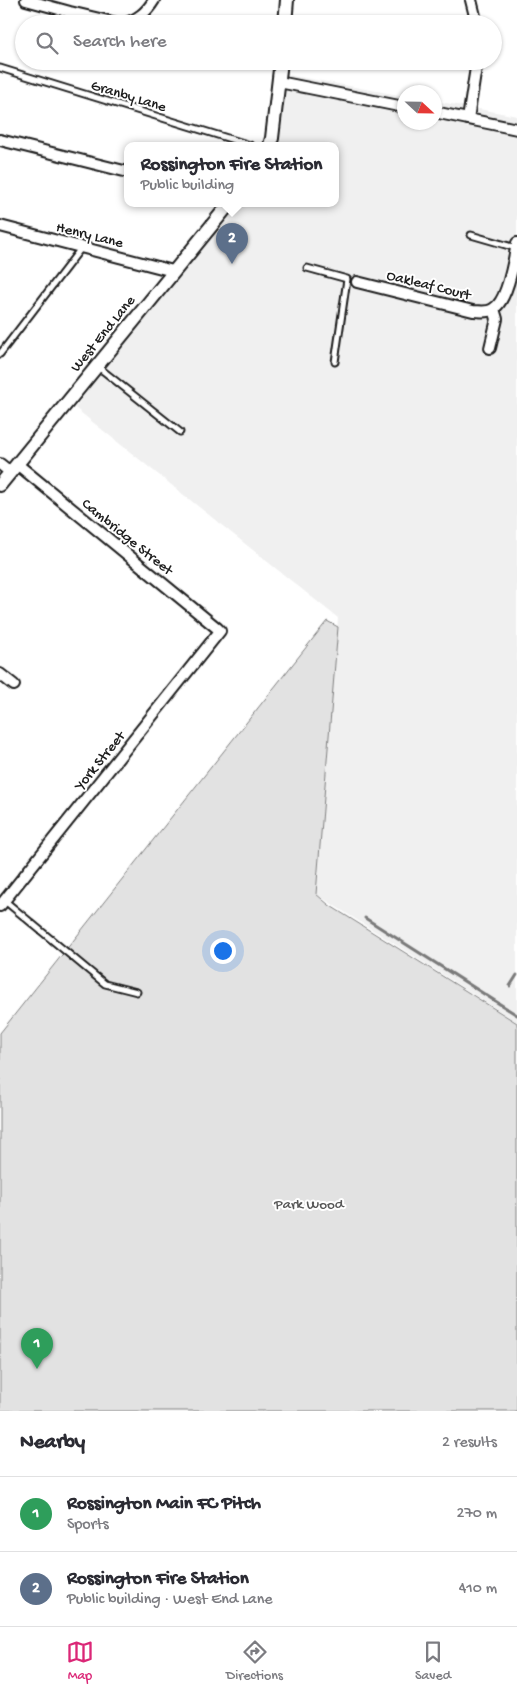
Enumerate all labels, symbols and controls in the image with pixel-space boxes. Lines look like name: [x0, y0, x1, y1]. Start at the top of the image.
search box: [15, 15, 502, 70]
icon: search: [33, 29, 61, 57]
text: Search here: [73, 31, 167, 54]
street label: Granby Lane: [89, 77, 168, 117]
north arrow: [397, 85, 442, 130]
popup: [124, 142, 339, 207]
text: Rossington Fire Station: [141, 154, 322, 177]
text: Public building: [141, 177, 234, 196]
street label: Henry Lane: [54, 219, 125, 253]
pin: 2: [216, 223, 248, 264]
street label: Oakleaf Court: [385, 267, 474, 306]
street label: West End Lane: [67, 292, 140, 376]
street label: Cambridge Street: [77, 495, 177, 581]
street label: York Street: [70, 727, 131, 796]
your location: [210, 938, 236, 964]
park label: Park Wood: [273, 1196, 345, 1214]
pin: 1: [21, 1328, 53, 1369]
text: Nearby: [20, 1431, 85, 1456]
text: 2 results: [442, 1434, 497, 1453]
text: Rossington Main FC Pitch: [67, 1493, 261, 1516]
text: 1: [33, 1505, 39, 1524]
text: 270 m: [457, 1505, 497, 1524]
text: Sports: [67, 1516, 109, 1535]
text: Rossington Fire Station: [67, 1568, 249, 1591]
text: 2: [32, 1580, 40, 1599]
text: 410 m: [459, 1580, 497, 1599]
text: Public building · West End Lane: [67, 1591, 273, 1610]
tab: Map: [66, 1638, 94, 1685]
tab: Directions: [226, 1638, 283, 1685]
tab: Saved: [415, 1638, 451, 1685]

